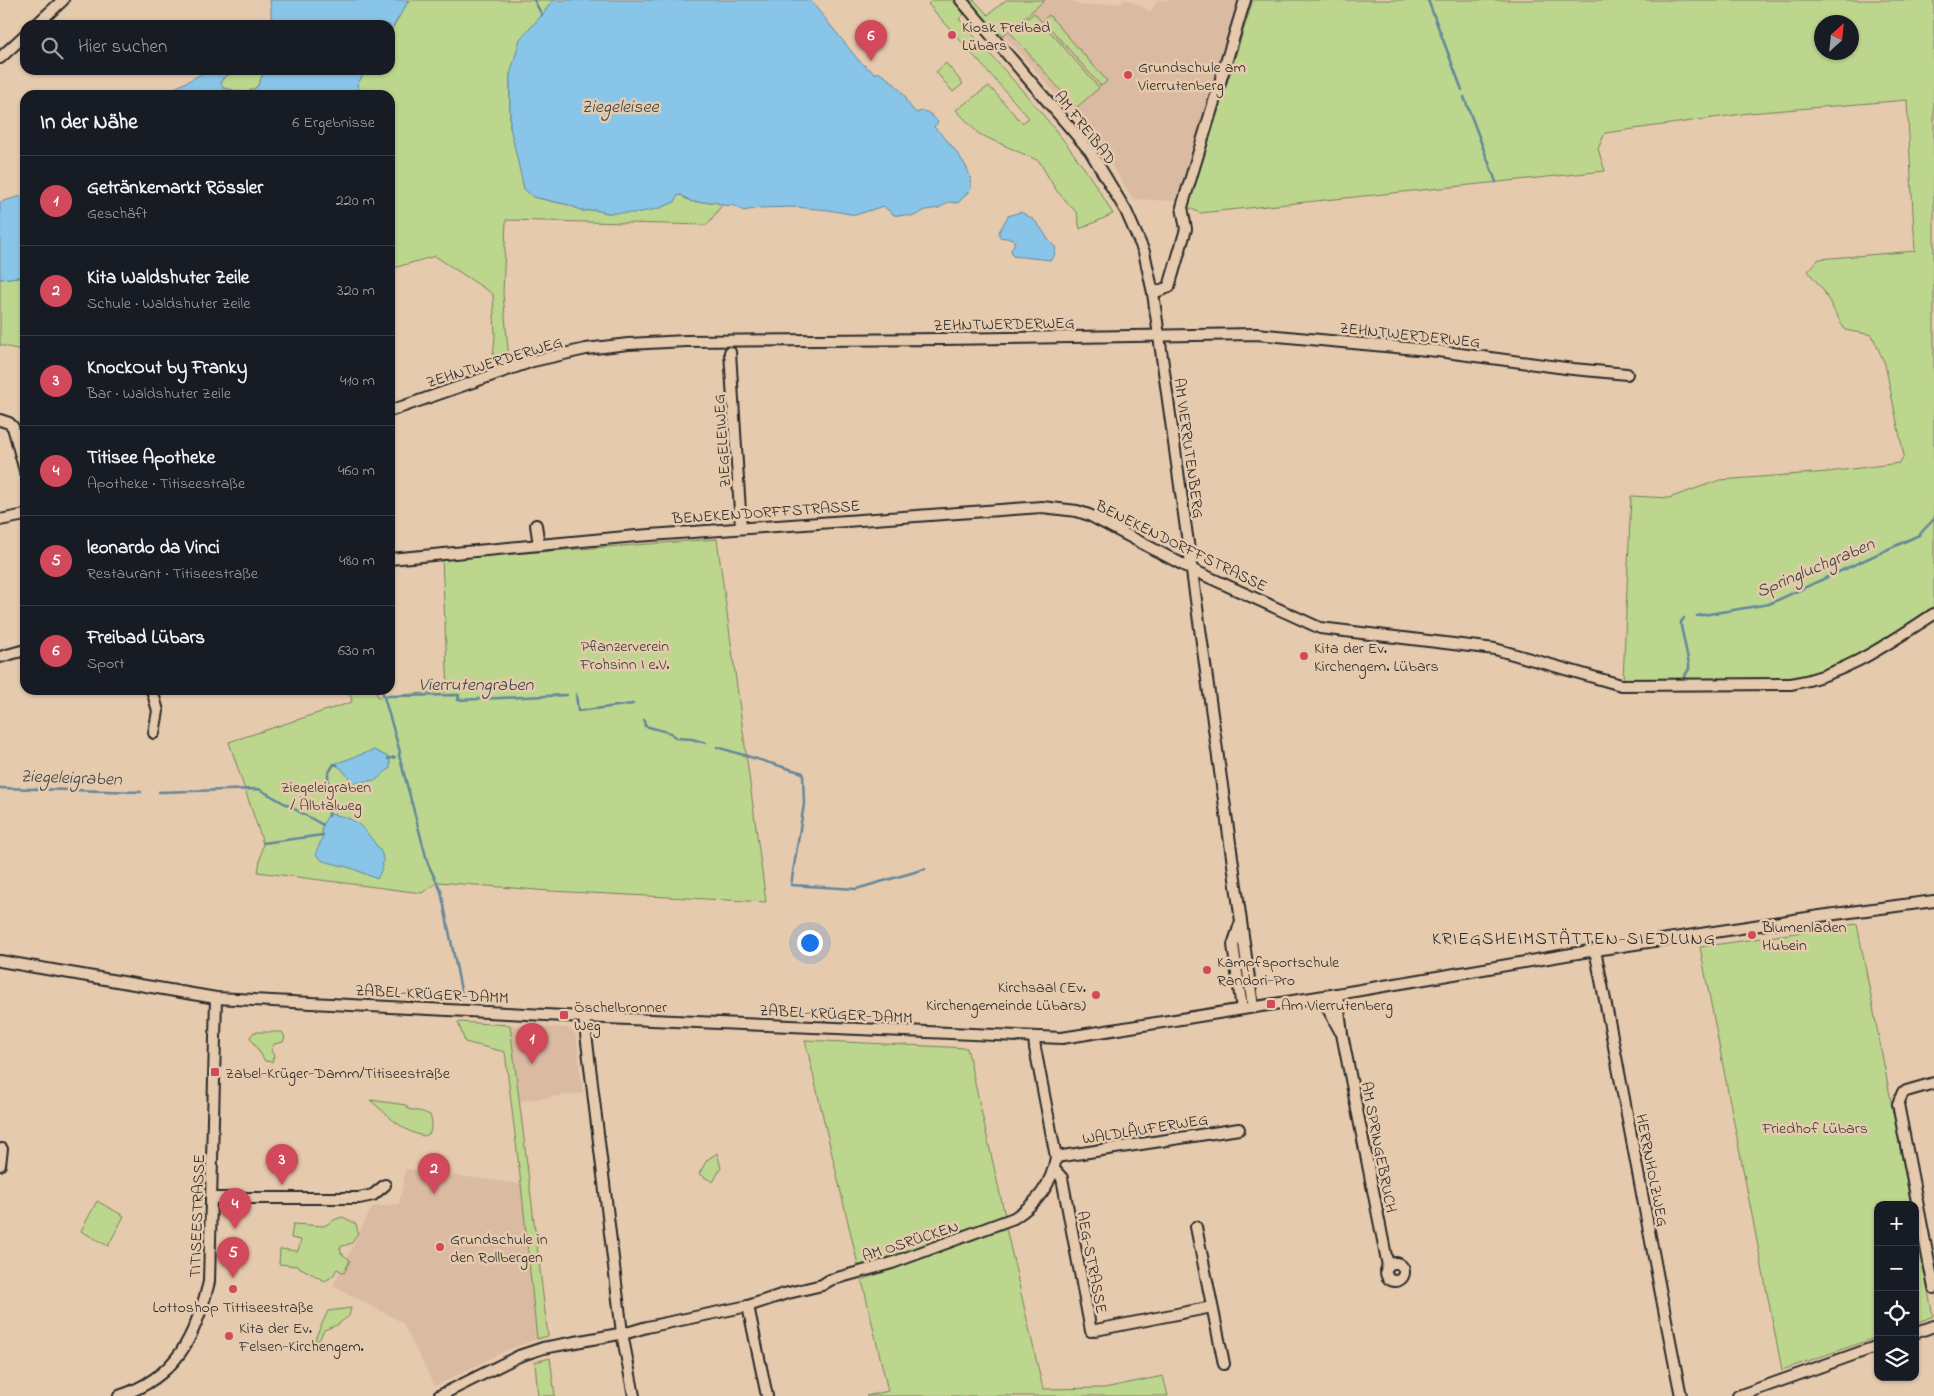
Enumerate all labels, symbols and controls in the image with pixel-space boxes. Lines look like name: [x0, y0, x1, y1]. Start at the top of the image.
north arrow: [1814, 15, 1859, 60]
place label: Kiosk Freibad Lübars: [962, 16, 1050, 58]
search box: [20, 20, 395, 75]
pin: 6: [855, 20, 887, 61]
marker: Kiosk Freibad Lübars: [946, 29, 958, 41]
icon: search: [38, 34, 66, 62]
text: Hier suchen: [78, 34, 167, 61]
place label: Grundschule am Vierrutenberg: [1137, 56, 1246, 98]
marker: Grundschule am Vierrutenberg: [1122, 69, 1134, 81]
street label: AM FREIBAD: [1048, 86, 1121, 171]
water label: Ziegeleisee: [581, 95, 660, 121]
text: In der Nähe: [40, 108, 138, 138]
text: 6 Ergebnisse: [292, 111, 375, 135]
text: Getränkemarkt Rössler: [87, 175, 263, 202]
text: 1: [53, 189, 59, 213]
text: 220 m: [336, 189, 375, 213]
text: Geschäft: [87, 202, 147, 226]
text: Kita Waldshuter Zeile: [87, 265, 249, 292]
text: 2: [52, 279, 60, 303]
text: 320 m: [337, 279, 375, 303]
text: Schule · Waldshuter Zeile: [87, 292, 250, 316]
street label: ZEHNTWERDERWEG: [933, 312, 1075, 338]
street label: ZEHNTWERDERWEG: [1338, 317, 1481, 355]
street label: ZEHNTWERDERWEG: [423, 331, 566, 395]
text: KnockOut by Franky: [87, 355, 247, 382]
text: 3: [53, 369, 59, 393]
text: 410 m: [340, 369, 375, 393]
street label: AM VIERRUTENBERG: [1166, 377, 1210, 520]
text: Bar · Waldshuter Zeile: [87, 382, 231, 406]
street label: ZIEGELEIWEG: [708, 393, 738, 488]
text: Titisee Apotheke: [87, 445, 215, 472]
text: 4: [53, 459, 59, 483]
text: 460 m: [338, 459, 375, 483]
text: Apotheke · Titiseestraße: [87, 472, 245, 496]
street label: BENEKENDORFFSTRASSE: [670, 494, 861, 532]
street label: BENEKENDORFFSTRASSE: [1090, 494, 1271, 599]
water label: Springluchgraben: [1753, 532, 1880, 605]
text: leonardo da Vinci: [87, 535, 220, 562]
text: 5: [51, 549, 61, 573]
text: 480 m: [339, 549, 375, 573]
text: Restaurant · Titiseestraße: [87, 562, 258, 586]
text: Freibad Lübars: [87, 625, 205, 652]
park label: Pflanzerverein Frohsinn I e.V.: [579, 635, 670, 677]
place label: Kita der Ev. Kirchengem. Lübars: [1314, 637, 1439, 679]
text: 6: [52, 639, 60, 663]
text: 630 m: [338, 639, 375, 663]
marker: Kita der Ev. Kirchengem. Lübars: [1298, 650, 1310, 662]
text: Sport: [87, 652, 125, 676]
water label: Vierrutengraben: [419, 673, 535, 699]
water label: Ziegeleigraben: [20, 764, 123, 794]
park label: Ziegeleigraben / Albtalweg: [281, 776, 371, 818]
place label: Blumenladen Hubein: [1761, 916, 1847, 958]
district label: KRIEGSHEIMSTÄTTEN-SIEDLUNG: [1432, 927, 1716, 953]
marker: Blumenladen Hubein: [1746, 929, 1758, 941]
your location: [797, 930, 823, 956]
place label: Kampfsportschule Randori-Pro: [1217, 951, 1340, 993]
marker: Kampfsportschule Randori-Pro: [1201, 964, 1213, 976]
place label: Kirchsaal (Ev. Kirchengemeinde Lübars): [926, 976, 1086, 1018]
street label: ZABEL-KRÜGER-DAMM: [355, 979, 509, 1011]
marker: Kirchsaal (Ev. Kirchengemeinde Lübars): [1090, 989, 1102, 1001]
place label: Am Vierrutenberg: [1281, 994, 1393, 1018]
place label: Öschelbronner Weg: [574, 996, 667, 1038]
marker: Am Vierrutenberg: [1265, 998, 1277, 1010]
street label: ZABEL-KRÜGER-DAMM: [759, 999, 913, 1031]
marker: Öschelbronner Weg: [558, 1009, 570, 1021]
pin: 1: [516, 1023, 548, 1064]
place label: Zabel-Krüger-Damm/Titiseestraße: [225, 1062, 451, 1086]
marker: Zabel-Krüger-Damm/Titiseestraße: [209, 1066, 221, 1078]
street label: AM SPRINGEBRUCH: [1354, 1080, 1403, 1215]
street label: WALDLÄUFERWEG: [1081, 1108, 1210, 1152]
street label: HERRNHOLZWEG: [1628, 1112, 1674, 1229]
park label: Friedhof Lübars: [1761, 1117, 1868, 1141]
pin: 3: [266, 1144, 298, 1185]
pin: 2: [418, 1153, 450, 1194]
street label: TITISEESTRASSE: [184, 1154, 212, 1278]
pin: 4: [219, 1188, 251, 1229]
map controls: [1874, 1201, 1919, 1381]
button: +: [1874, 1201, 1919, 1246]
street label: AEG-STRASSE: [1069, 1209, 1113, 1316]
street label: AM OSRÜCKEN: [859, 1215, 962, 1269]
place label: Grundschule in den Rollbergen: [450, 1228, 548, 1270]
pin: 5: [217, 1237, 249, 1278]
marker: Grundschule in den Rollbergen: [434, 1241, 446, 1253]
button: −: [1874, 1246, 1919, 1291]
marker: Lottoshop Tittiseestraße: [227, 1283, 239, 1295]
button: locate: [1874, 1291, 1919, 1336]
place label: Lottoshop Tittiseestraße: [153, 1296, 314, 1320]
place label: Kita der Ev. Felsen-Kirchengem.: [238, 1317, 364, 1359]
marker: Kita der Ev. Felsen-Kirchengem.: [223, 1330, 235, 1342]
button: layers: [1874, 1336, 1919, 1381]

